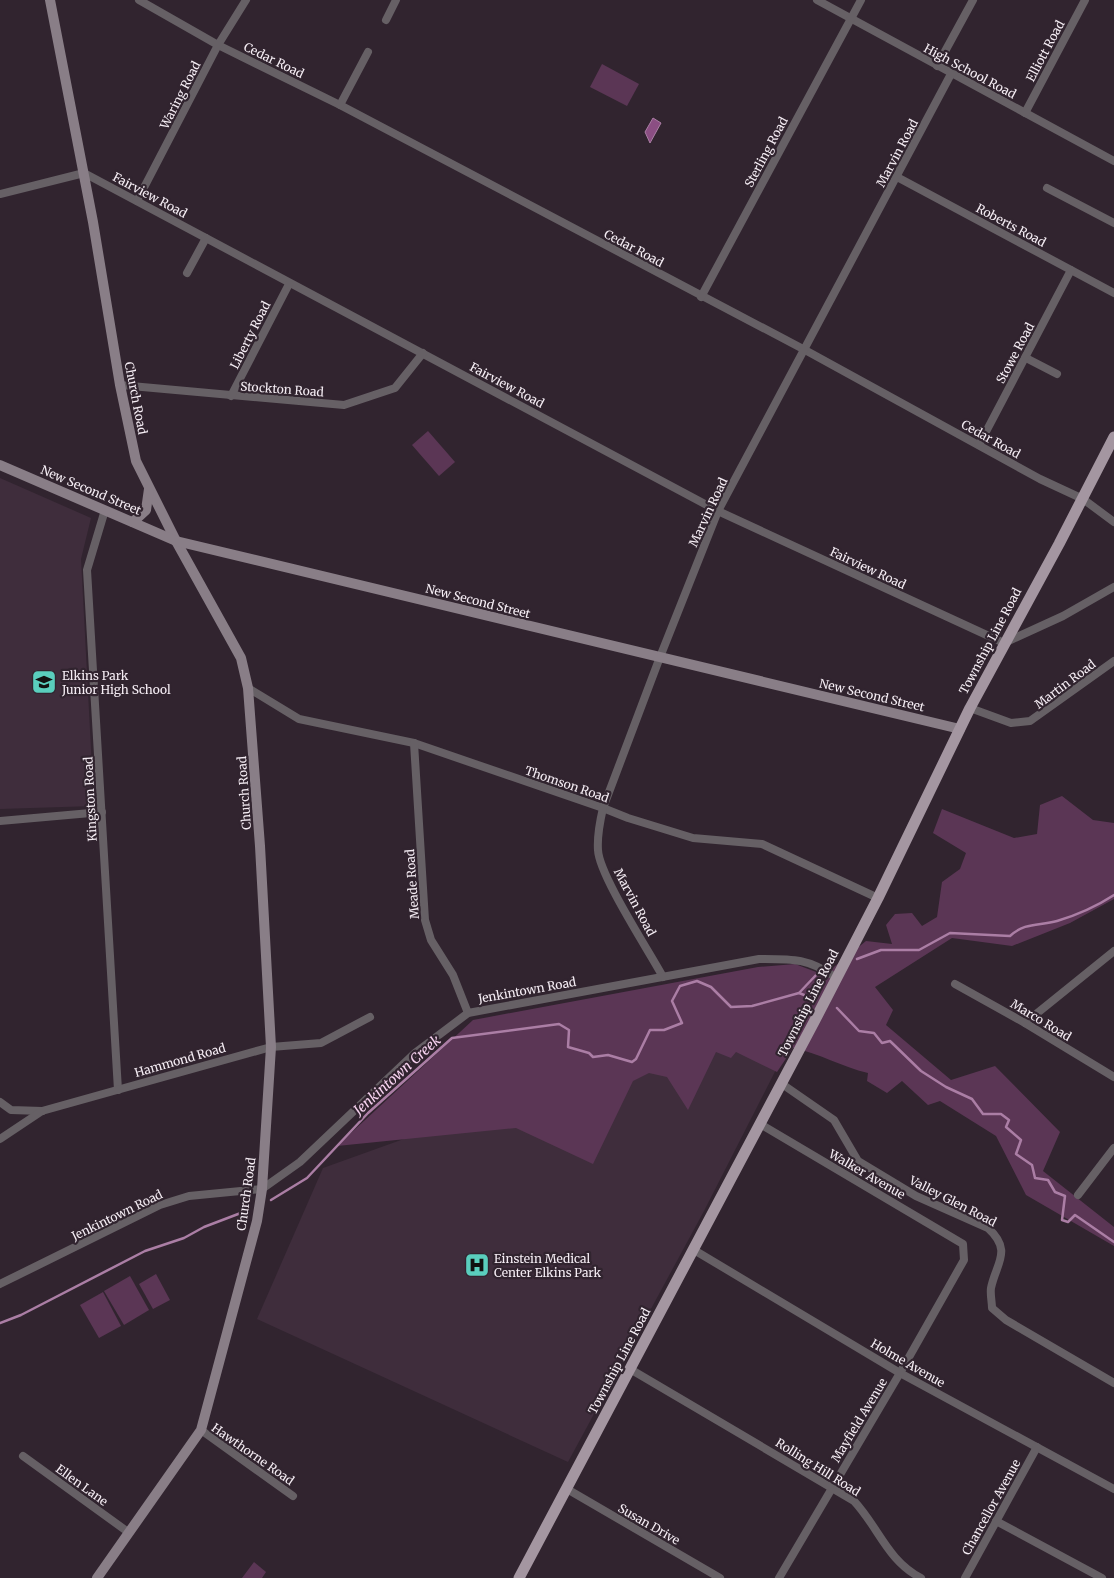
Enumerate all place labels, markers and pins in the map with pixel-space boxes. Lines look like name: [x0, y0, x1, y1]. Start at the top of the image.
place label: Elkins Park Junior High School: [61, 668, 171, 697]
school or university icon: Elkins Park Junior High School: [31, 669, 57, 695]
place label: Einstein Medical Center Elkins Park: [494, 1251, 601, 1280]
hospital icon: Einstein Medical Center Elkins Park: [464, 1252, 490, 1278]

